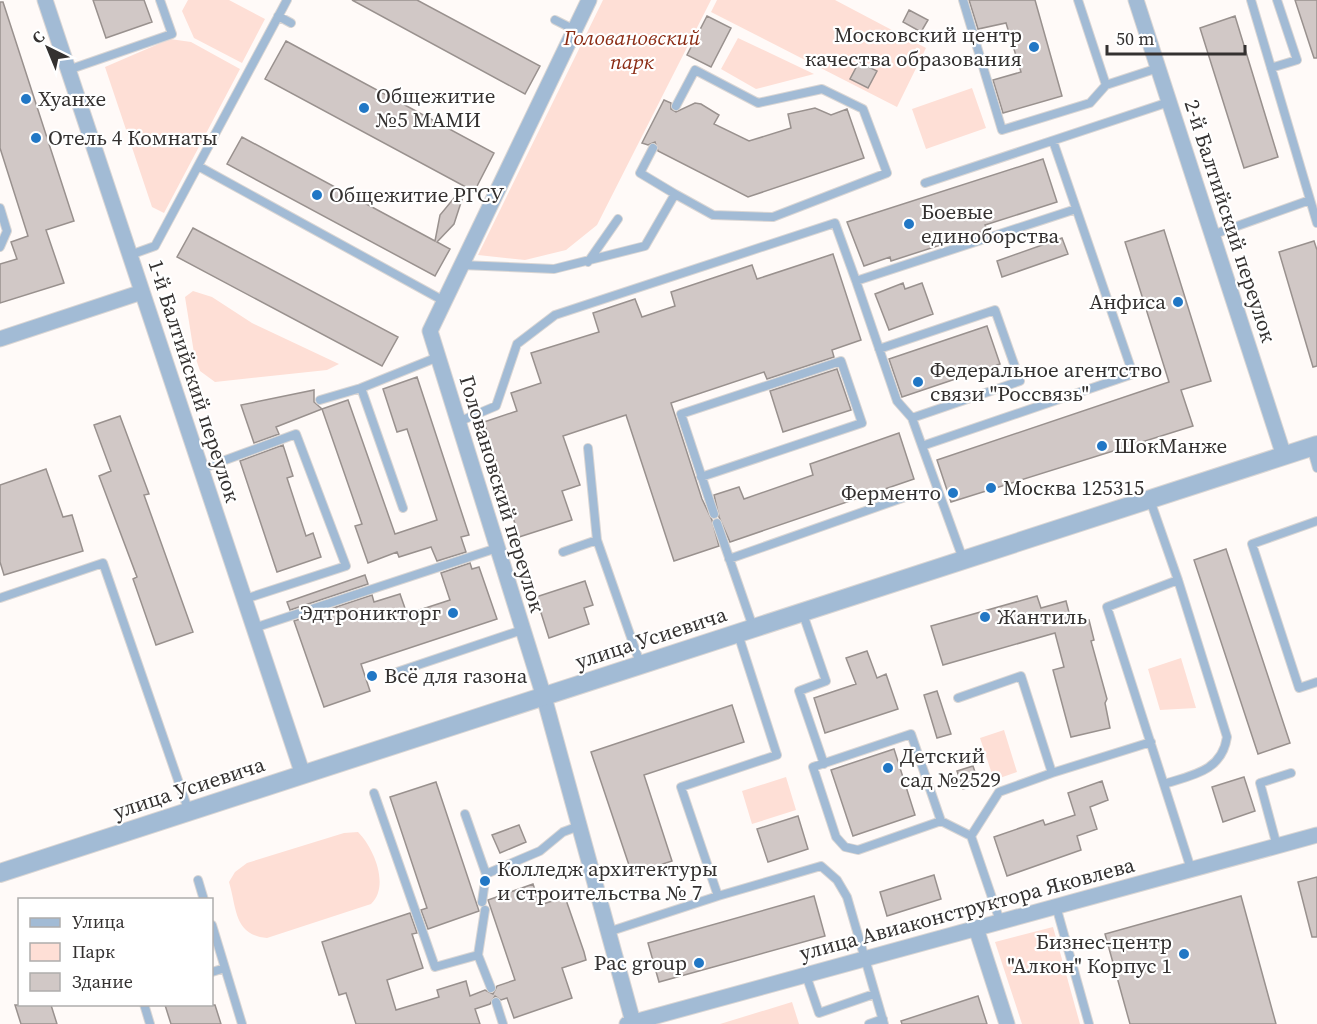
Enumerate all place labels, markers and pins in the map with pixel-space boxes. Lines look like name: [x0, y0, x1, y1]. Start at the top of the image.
place label: Московский центр качества образования: [805, 20, 1022, 73]
marker: Московский центр качества образования: [1027, 40, 1041, 54]
place label: Общежитие №5 МАМИ: [375, 81, 495, 134]
place label: Хуанхе: [38, 84, 106, 113]
marker: Хуанхе: [19, 92, 33, 106]
marker: Общежитие №5 МАМИ: [357, 101, 371, 115]
place label: Отель 4 Комнаты: [48, 123, 218, 152]
marker: Отель 4 Комнаты: [29, 131, 43, 145]
place label: Общежитие РГСУ: [329, 180, 504, 209]
marker: Общежитие РГСУ: [310, 188, 324, 202]
place label: Боевые единоборства: [921, 197, 1060, 250]
marker: Боевые единоборства: [902, 217, 916, 231]
place label: Анфиса: [1089, 287, 1166, 316]
marker: Анфиса: [1171, 295, 1185, 309]
place label: Федеральное агентство связи "Россвязь": [930, 355, 1162, 408]
marker: Федеральное агентство связи "Россвязь": [911, 375, 925, 389]
place label: ШокМанже: [1114, 431, 1227, 460]
marker: ШокМанже: [1095, 439, 1109, 453]
place label: Москва 125315: [1003, 473, 1144, 502]
place label: Ферменто: [841, 478, 941, 507]
marker: Москва 125315: [984, 481, 998, 495]
marker: Ферменто: [946, 486, 960, 500]
place label: Эдтроникторг: [300, 598, 441, 627]
place label: Жантиль: [997, 602, 1087, 631]
marker: Эдтроникторг: [446, 606, 460, 620]
marker: Жантиль: [978, 610, 992, 624]
place label: Всё для газона: [384, 661, 528, 690]
marker: Всё для газона: [365, 669, 379, 683]
place label: Детский сад №2529: [900, 741, 1001, 794]
marker: Детский сад №2529: [881, 761, 895, 775]
place label: Колледж архитектуры и строительства № 7: [497, 854, 718, 907]
marker: Колледж архитектуры и строительства № 7: [478, 874, 492, 888]
place label: Бизнес-центр "Алкон" Корпус 1: [1007, 927, 1172, 980]
marker: Бизнес-центр "Алкон" Корпус 1: [1177, 947, 1191, 961]
place label: Pac group: [594, 948, 687, 977]
marker: Pac group: [692, 956, 706, 970]

